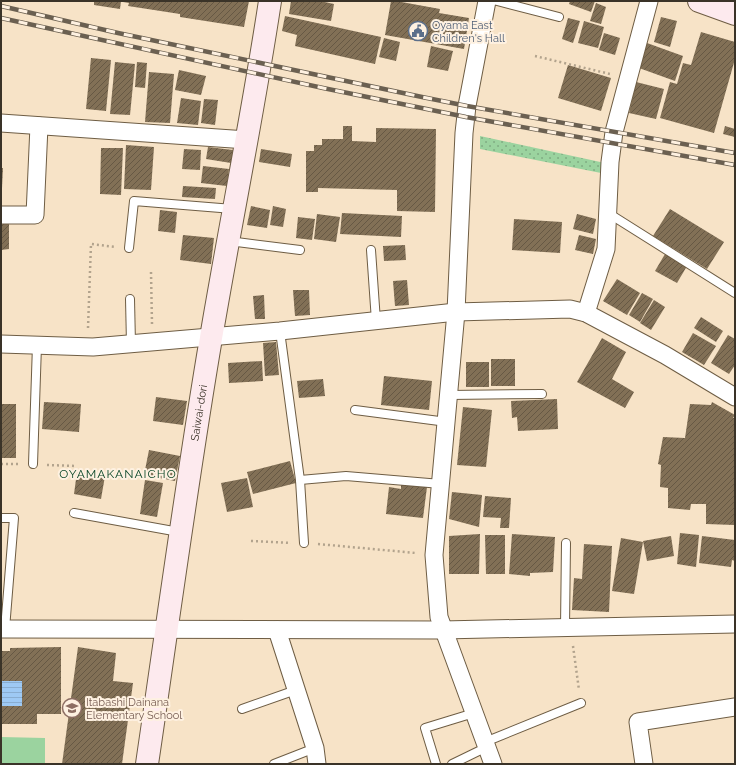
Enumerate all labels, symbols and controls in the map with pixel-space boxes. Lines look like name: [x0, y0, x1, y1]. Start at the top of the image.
place label: Oyama East Children's Hall: [432, 19, 505, 45]
public building icon: Oyama East Children's Hall: [407, 20, 429, 42]
street label: Saiwai-dori: [188, 384, 210, 442]
district label: OYAMAKANAICHO: [59, 467, 177, 481]
place label: Itabashi Dainana Elementary School: [86, 696, 182, 722]
school or university icon: Itabashi Dainana Elementary School: [61, 697, 83, 719]

